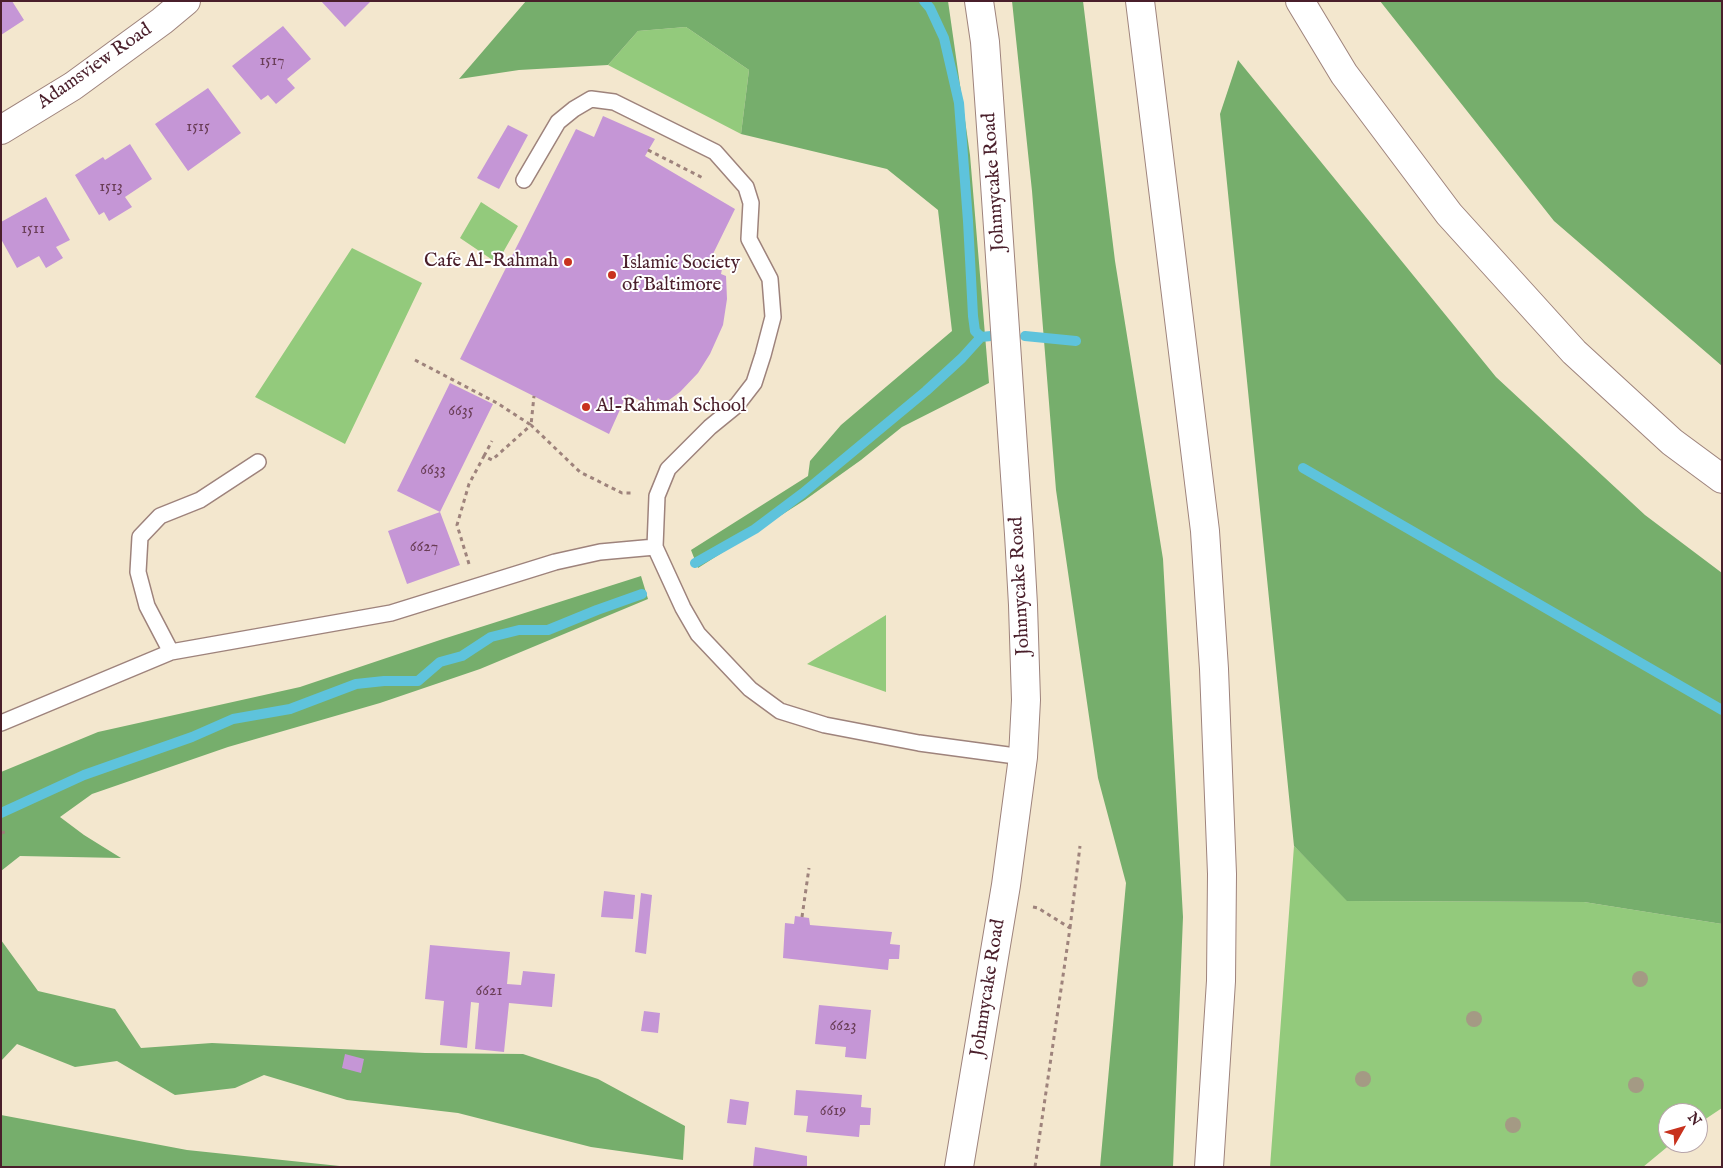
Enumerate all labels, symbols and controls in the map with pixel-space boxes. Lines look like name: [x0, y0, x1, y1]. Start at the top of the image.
street label: Adamsview Road: [33, 19, 157, 115]
house number: 1517: [259, 52, 285, 72]
street label: Johnnycake Road: [979, 112, 1011, 252]
house number: 1515: [186, 118, 210, 138]
house number: 1513: [99, 178, 123, 198]
house number: 1511: [21, 220, 45, 240]
place label: Cafe Al-Rahmah: [424, 251, 558, 273]
place label: Islamic Society of Baltimore: [622, 253, 740, 297]
marker: Cafe Al-Rahmah: [562, 256, 574, 268]
marker: Islamic Society of Baltimore: [606, 269, 618, 281]
place label: Al-Rahmah School: [596, 396, 746, 418]
marker: Al-Rahmah School: [580, 401, 592, 413]
house number: 6635: [448, 402, 474, 422]
house number: 6633: [420, 461, 446, 481]
street label: Johnnycake Road: [1006, 516, 1036, 656]
house number: 6627: [410, 538, 438, 558]
street label: Johnnycake Road: [967, 918, 1011, 1058]
house number: 6621: [476, 982, 502, 1002]
house number: 6623: [830, 1017, 856, 1037]
house number: 6619: [820, 1102, 846, 1122]
north arrow: [1658, 1103, 1708, 1153]
text: N: [1683, 1109, 1705, 1130]

